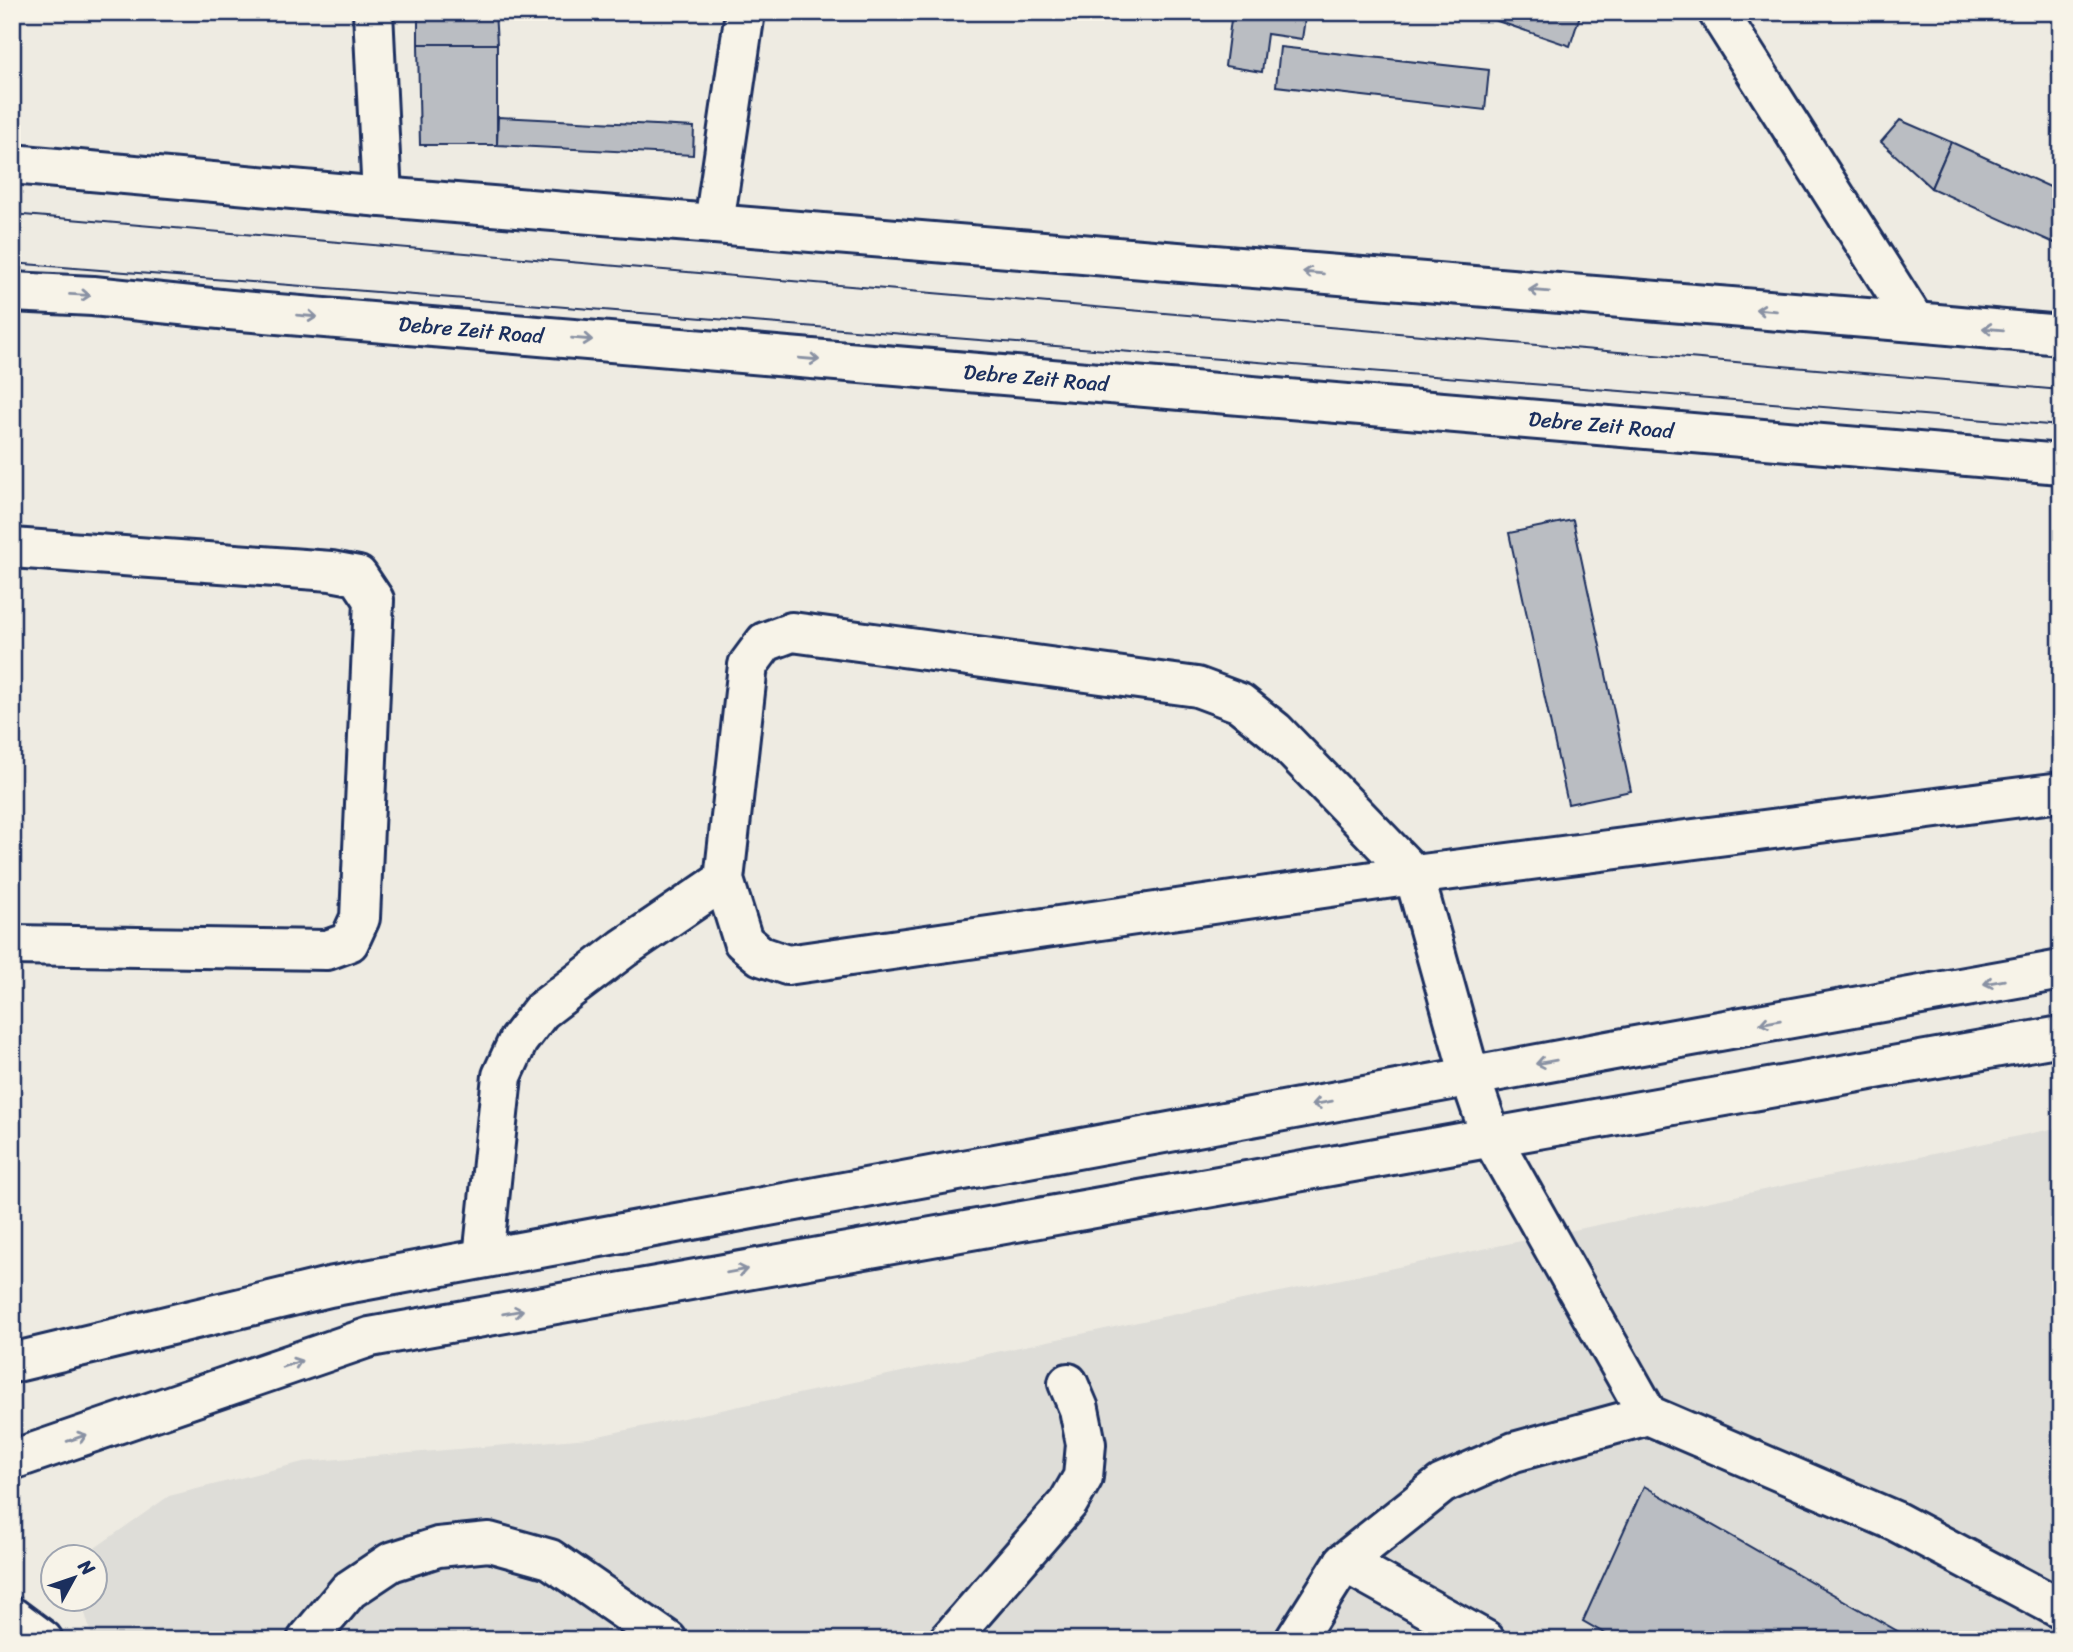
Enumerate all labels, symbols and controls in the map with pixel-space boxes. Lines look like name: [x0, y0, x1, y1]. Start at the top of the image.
one-way arrow: [1302, 266, 1324, 279]
one-way arrow: [1529, 284, 1551, 297]
one-way arrow: [69, 289, 91, 302]
one-way arrow: [1755, 303, 1778, 316]
street label: Debre Zeit Road: [397, 305, 547, 355]
one-way arrow: [295, 310, 318, 323]
one-way arrow: [1982, 322, 2005, 335]
one-way arrow: [571, 333, 593, 346]
one-way arrow: [797, 353, 820, 366]
street label: Debre Zeit Road: [962, 353, 1112, 403]
street label: Debre Zeit Road: [1527, 400, 1677, 450]
one-way arrow: [1983, 976, 2005, 989]
one-way arrow: [1759, 1016, 1781, 1029]
one-way arrow: [1535, 1056, 1558, 1069]
one-way arrow: [1311, 1097, 1334, 1110]
one-way arrow: [725, 1264, 747, 1278]
one-way arrow: [501, 1304, 524, 1318]
one-way arrow: [280, 1357, 302, 1369]
one-way arrow: [65, 1431, 87, 1443]
north arrow: [38, 1544, 108, 1614]
text: N: [69, 1551, 104, 1584]

